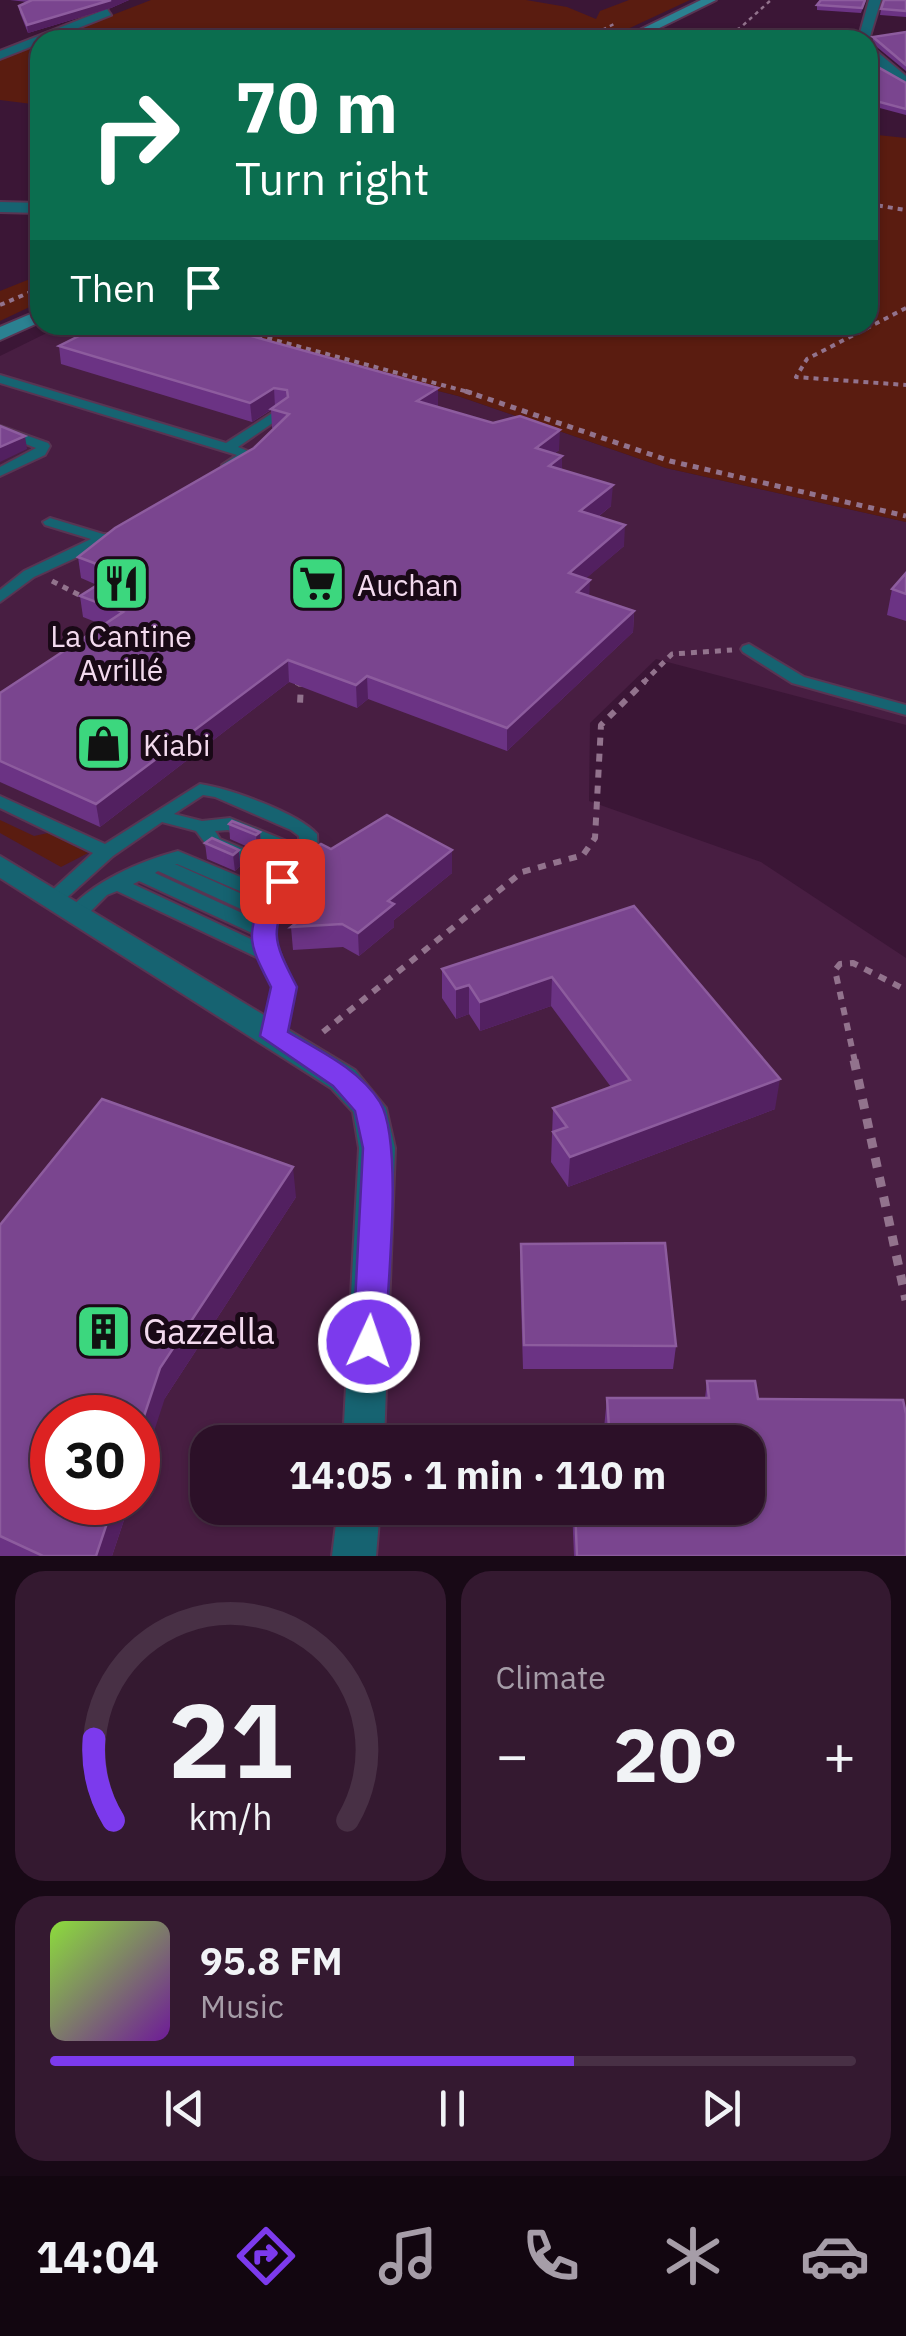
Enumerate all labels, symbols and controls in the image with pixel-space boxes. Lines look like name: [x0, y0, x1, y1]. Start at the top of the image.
text: 70 m: [235, 61, 398, 152]
icon: right: [70, 70, 200, 200]
text: Turn right: [235, 149, 430, 207]
icon: arrive: [176, 260, 231, 315]
text: Then: [70, 263, 156, 312]
restaurant icon: La Cantine Avrillé: [91, 553, 151, 613]
supermarket icon: Auchan: [288, 554, 348, 614]
place label: Auchan: [357, 565, 458, 604]
place label: La Cantine Avrillé: [50, 616, 192, 689]
shop icon: Kiabi: [74, 714, 134, 774]
place label: Kiabi: [143, 725, 210, 764]
pin: [240, 839, 325, 924]
icon: arrive: [255, 854, 310, 909]
position arrow: [317, 1290, 421, 1394]
building icon: Gazzella: [74, 1301, 134, 1361]
place label: Gazzella: [143, 1308, 275, 1354]
speed limit sign: 30: [30, 1395, 160, 1525]
text: 14:05 · 1 min · 110 m: [289, 1450, 666, 1499]
text: Climate: [496, 1656, 606, 1698]
text: 21: [168, 1671, 293, 1807]
text: 20°: [613, 1705, 738, 1803]
text: −: [496, 1719, 529, 1790]
text: +: [823, 1719, 856, 1790]
text: km/h: [188, 1793, 272, 1840]
text: 95.8 FM: [200, 1936, 343, 1985]
text: Music: [200, 1985, 284, 2027]
icon: previous: [157, 2081, 212, 2136]
icon: pause: [425, 2081, 480, 2136]
icon: next: [694, 2081, 749, 2136]
icon: directions: [231, 2221, 301, 2291]
icon: music: [373, 2221, 443, 2291]
icon: phone: [516, 2221, 586, 2291]
icon: climate: [658, 2221, 728, 2291]
icon: car: [800, 2221, 870, 2291]
text: 14:04: [36, 2227, 159, 2285]

